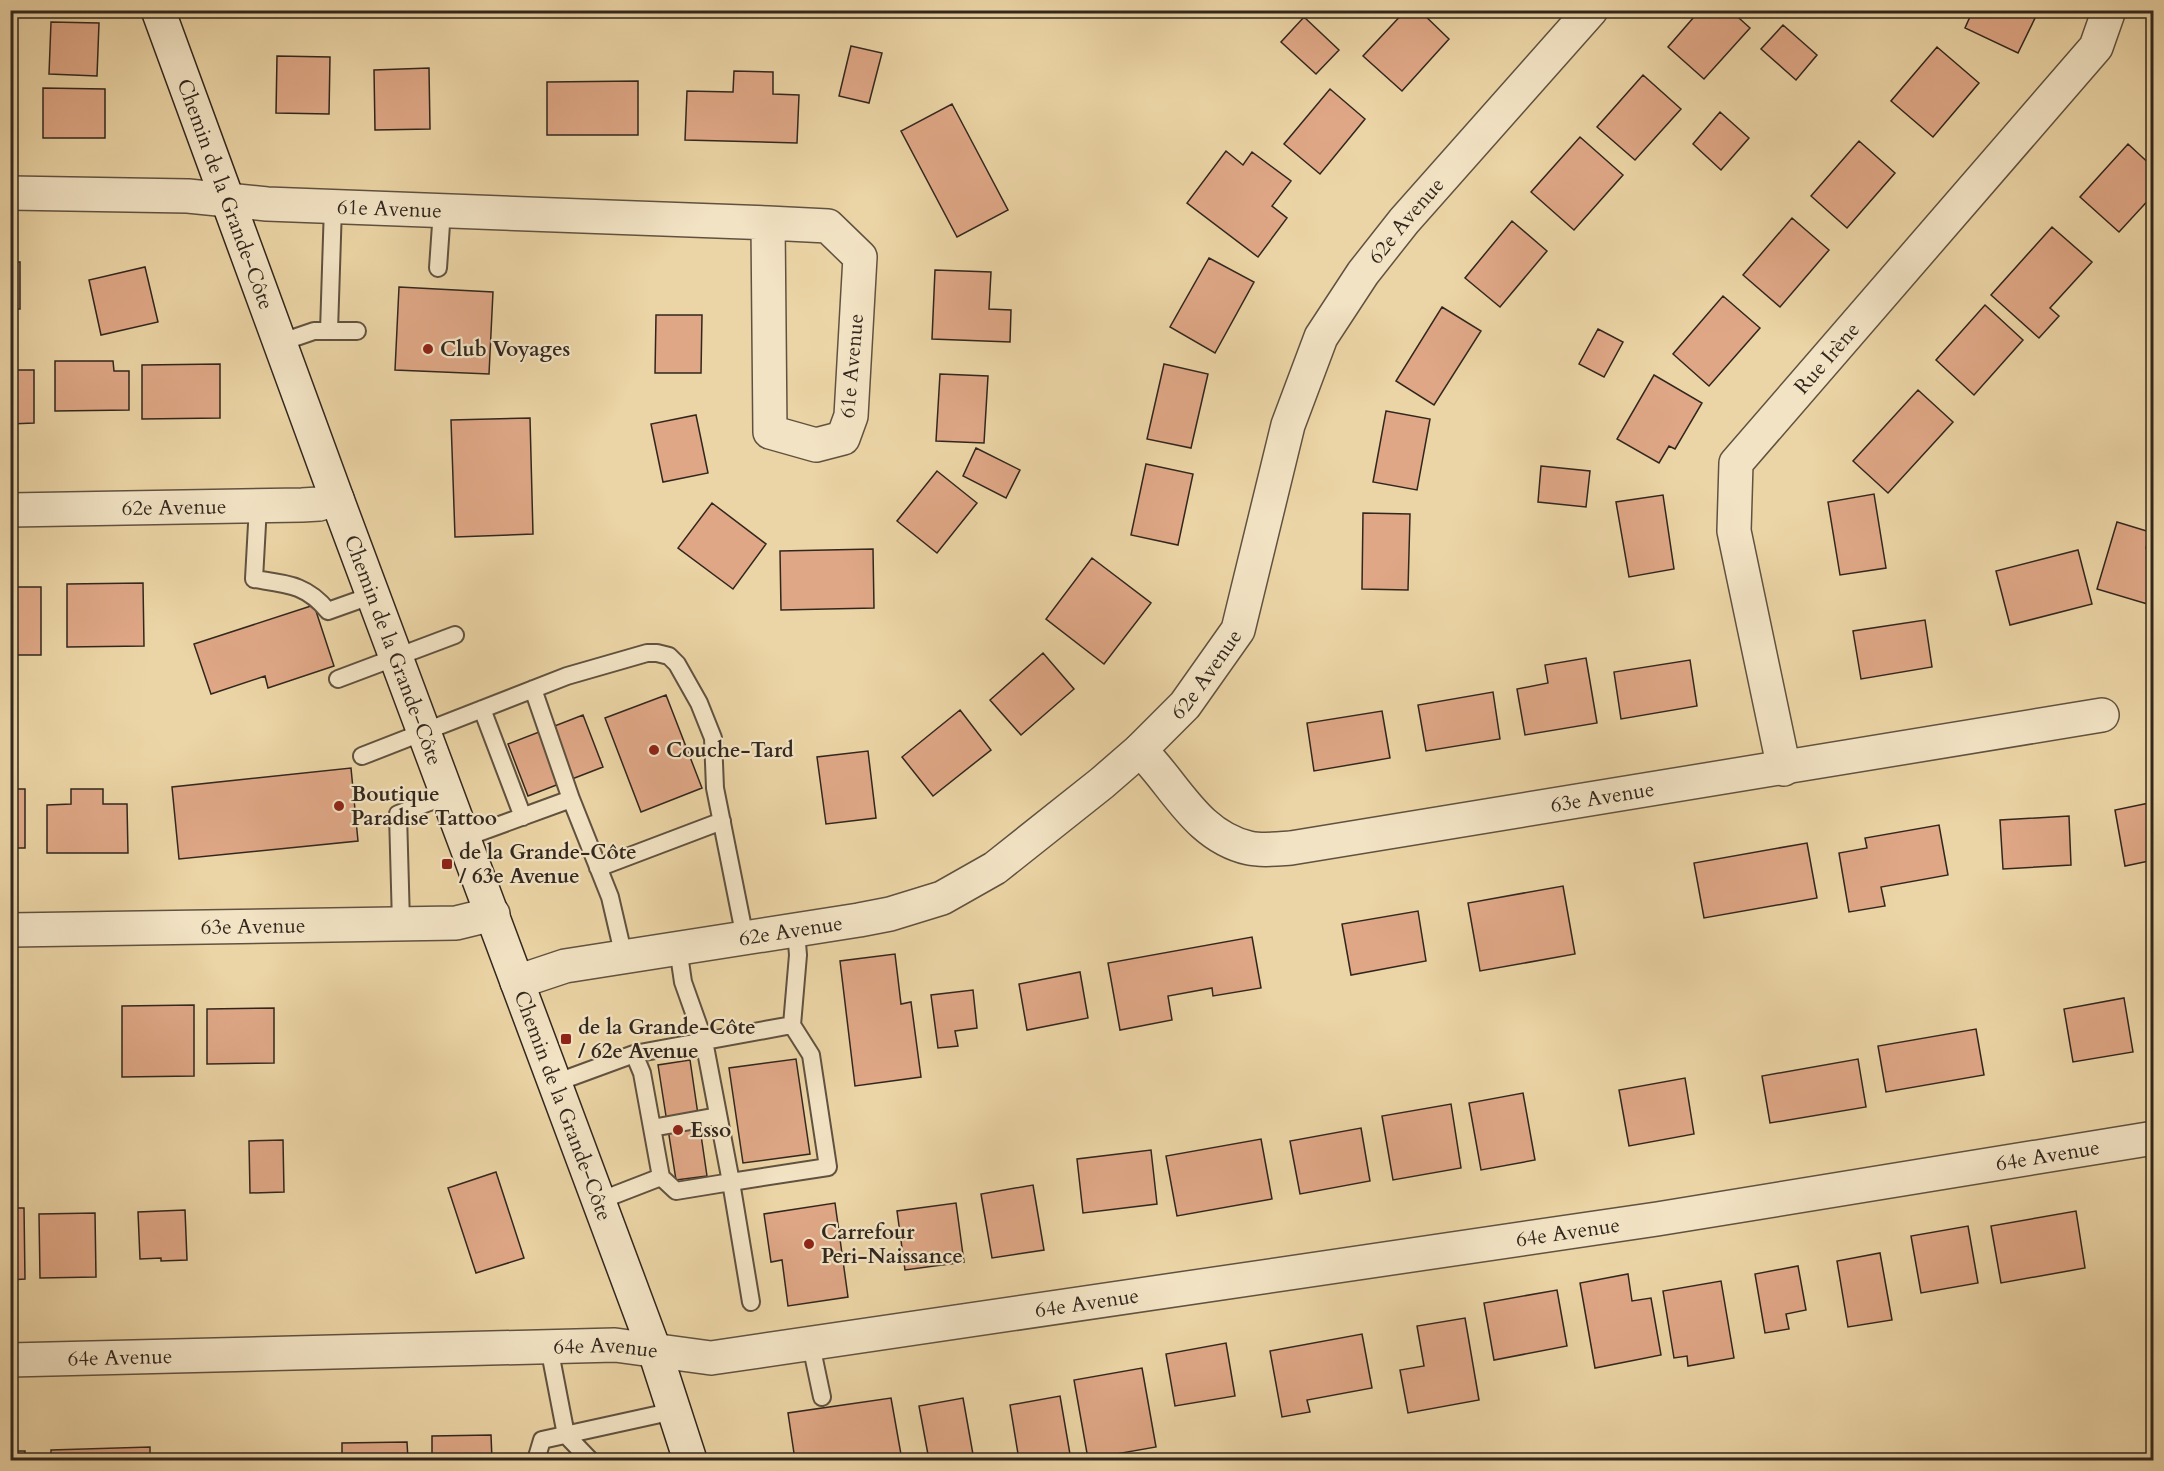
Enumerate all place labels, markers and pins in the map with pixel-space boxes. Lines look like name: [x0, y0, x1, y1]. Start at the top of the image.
place label: Club Voyages: [440, 335, 570, 364]
marker: Club Voyages: [421, 342, 435, 356]
place label: Couche-Tard: [666, 736, 794, 765]
marker: Couche-Tard: [647, 743, 661, 757]
place label: Boutique Paradise Tattoo: [351, 780, 497, 833]
marker: Boutique Paradise Tattoo: [332, 799, 346, 813]
place label: de la Grande-Côte / 63e Avenue: [459, 838, 637, 891]
marker: de la Grande-Côte / 63e Avenue: [440, 857, 454, 871]
place label: de la Grande-Côte / 62e Avenue: [578, 1013, 756, 1066]
marker: de la Grande-Côte / 62e Avenue: [559, 1032, 573, 1046]
place label: Esso: [690, 1116, 731, 1145]
marker: Esso: [671, 1123, 685, 1137]
place label: Carrefour Peri-Naissance: [821, 1218, 963, 1271]
marker: Carrefour Peri-Naissance: [802, 1237, 816, 1251]

